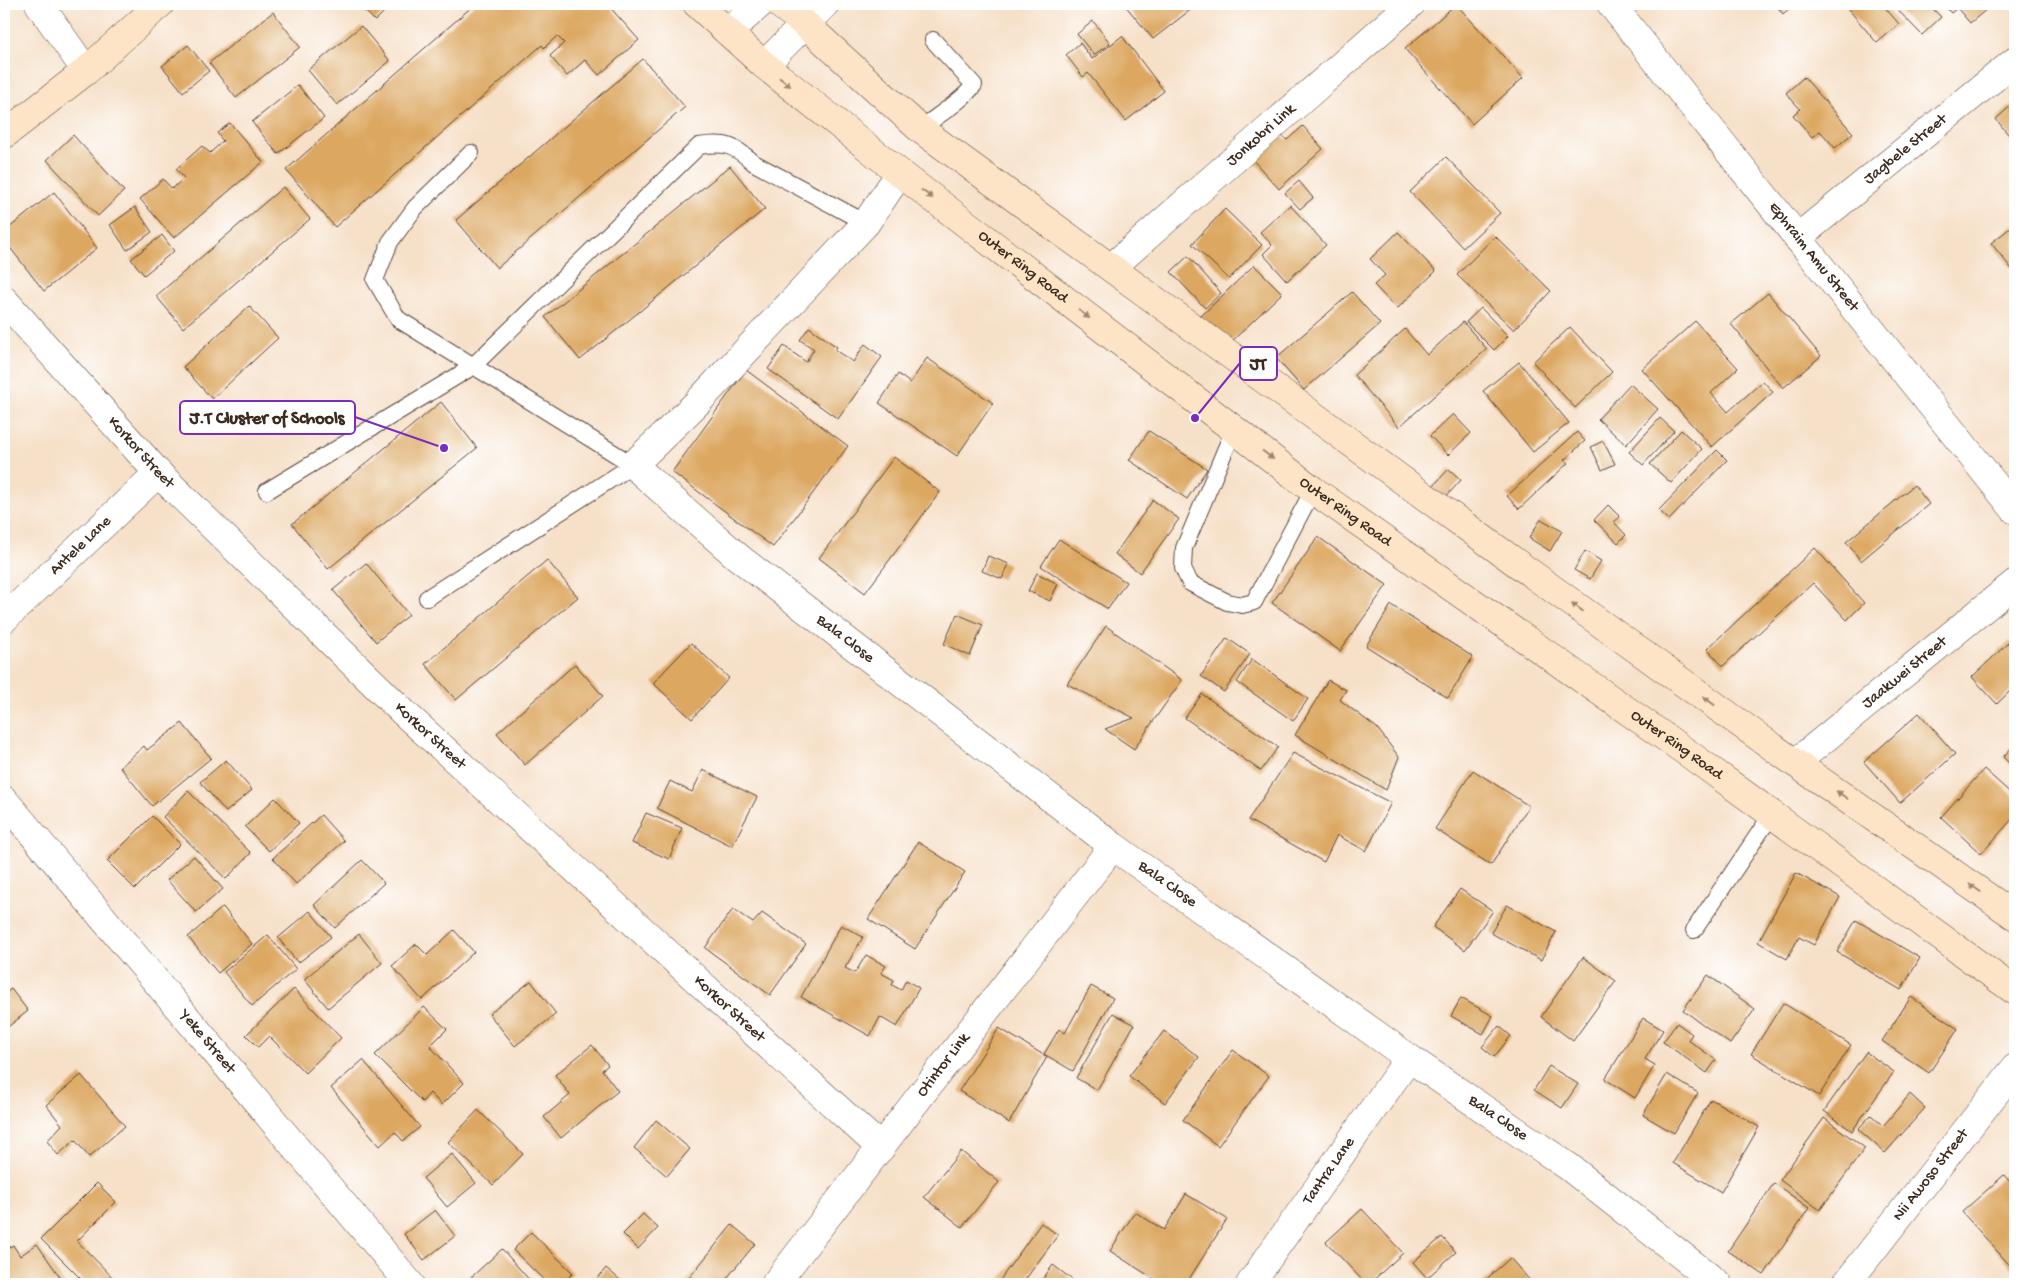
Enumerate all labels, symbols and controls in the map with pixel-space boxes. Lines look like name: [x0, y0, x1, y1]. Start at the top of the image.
one-way arrow: [779, 77, 792, 88]
street label: Jonkobri Link: [1223, 99, 1301, 171]
street label: Jagbele Street: [1860, 109, 1952, 189]
one-way arrow: [920, 189, 934, 199]
street label: Ephraim Amu Street: [1764, 199, 1863, 317]
street label: Outer Ring Road: [974, 227, 1073, 309]
one-way arrow: [1077, 309, 1090, 319]
callout: JT: [1240, 347, 1277, 380]
text: JT: [1249, 355, 1267, 376]
callout: J.T Cluster of Schools: [180, 401, 355, 434]
text: J.T Cluster of Schools: [189, 409, 346, 430]
street label: Korkor Street: [103, 413, 179, 494]
one-way arrow: [1261, 450, 1274, 461]
street label: Outer Ring Road: [1295, 473, 1396, 552]
street label: Antele Lane: [46, 512, 116, 580]
one-way arrow: [1571, 601, 1584, 612]
street label: Bala Close: [811, 610, 878, 668]
street label: Jaakwei Street: [1859, 632, 1952, 713]
one-way arrow: [1702, 696, 1716, 706]
street label: Korkor Street: [390, 699, 471, 775]
street label: Outer Ring Road: [1626, 706, 1727, 786]
one-way arrow: [1835, 790, 1849, 800]
street label: Bala Close: [1133, 857, 1201, 913]
one-way arrow: [1968, 883, 1982, 893]
street label: Korkor Street: [689, 972, 770, 1048]
street label: Yeke Street: [174, 1005, 240, 1079]
street label: Otintor Link: [913, 1028, 975, 1101]
street label: Bala Close: [1463, 1091, 1532, 1146]
street label: Nii Awoso Street: [1889, 1124, 1974, 1225]
street label: Tantra Lane: [1299, 1133, 1360, 1209]

